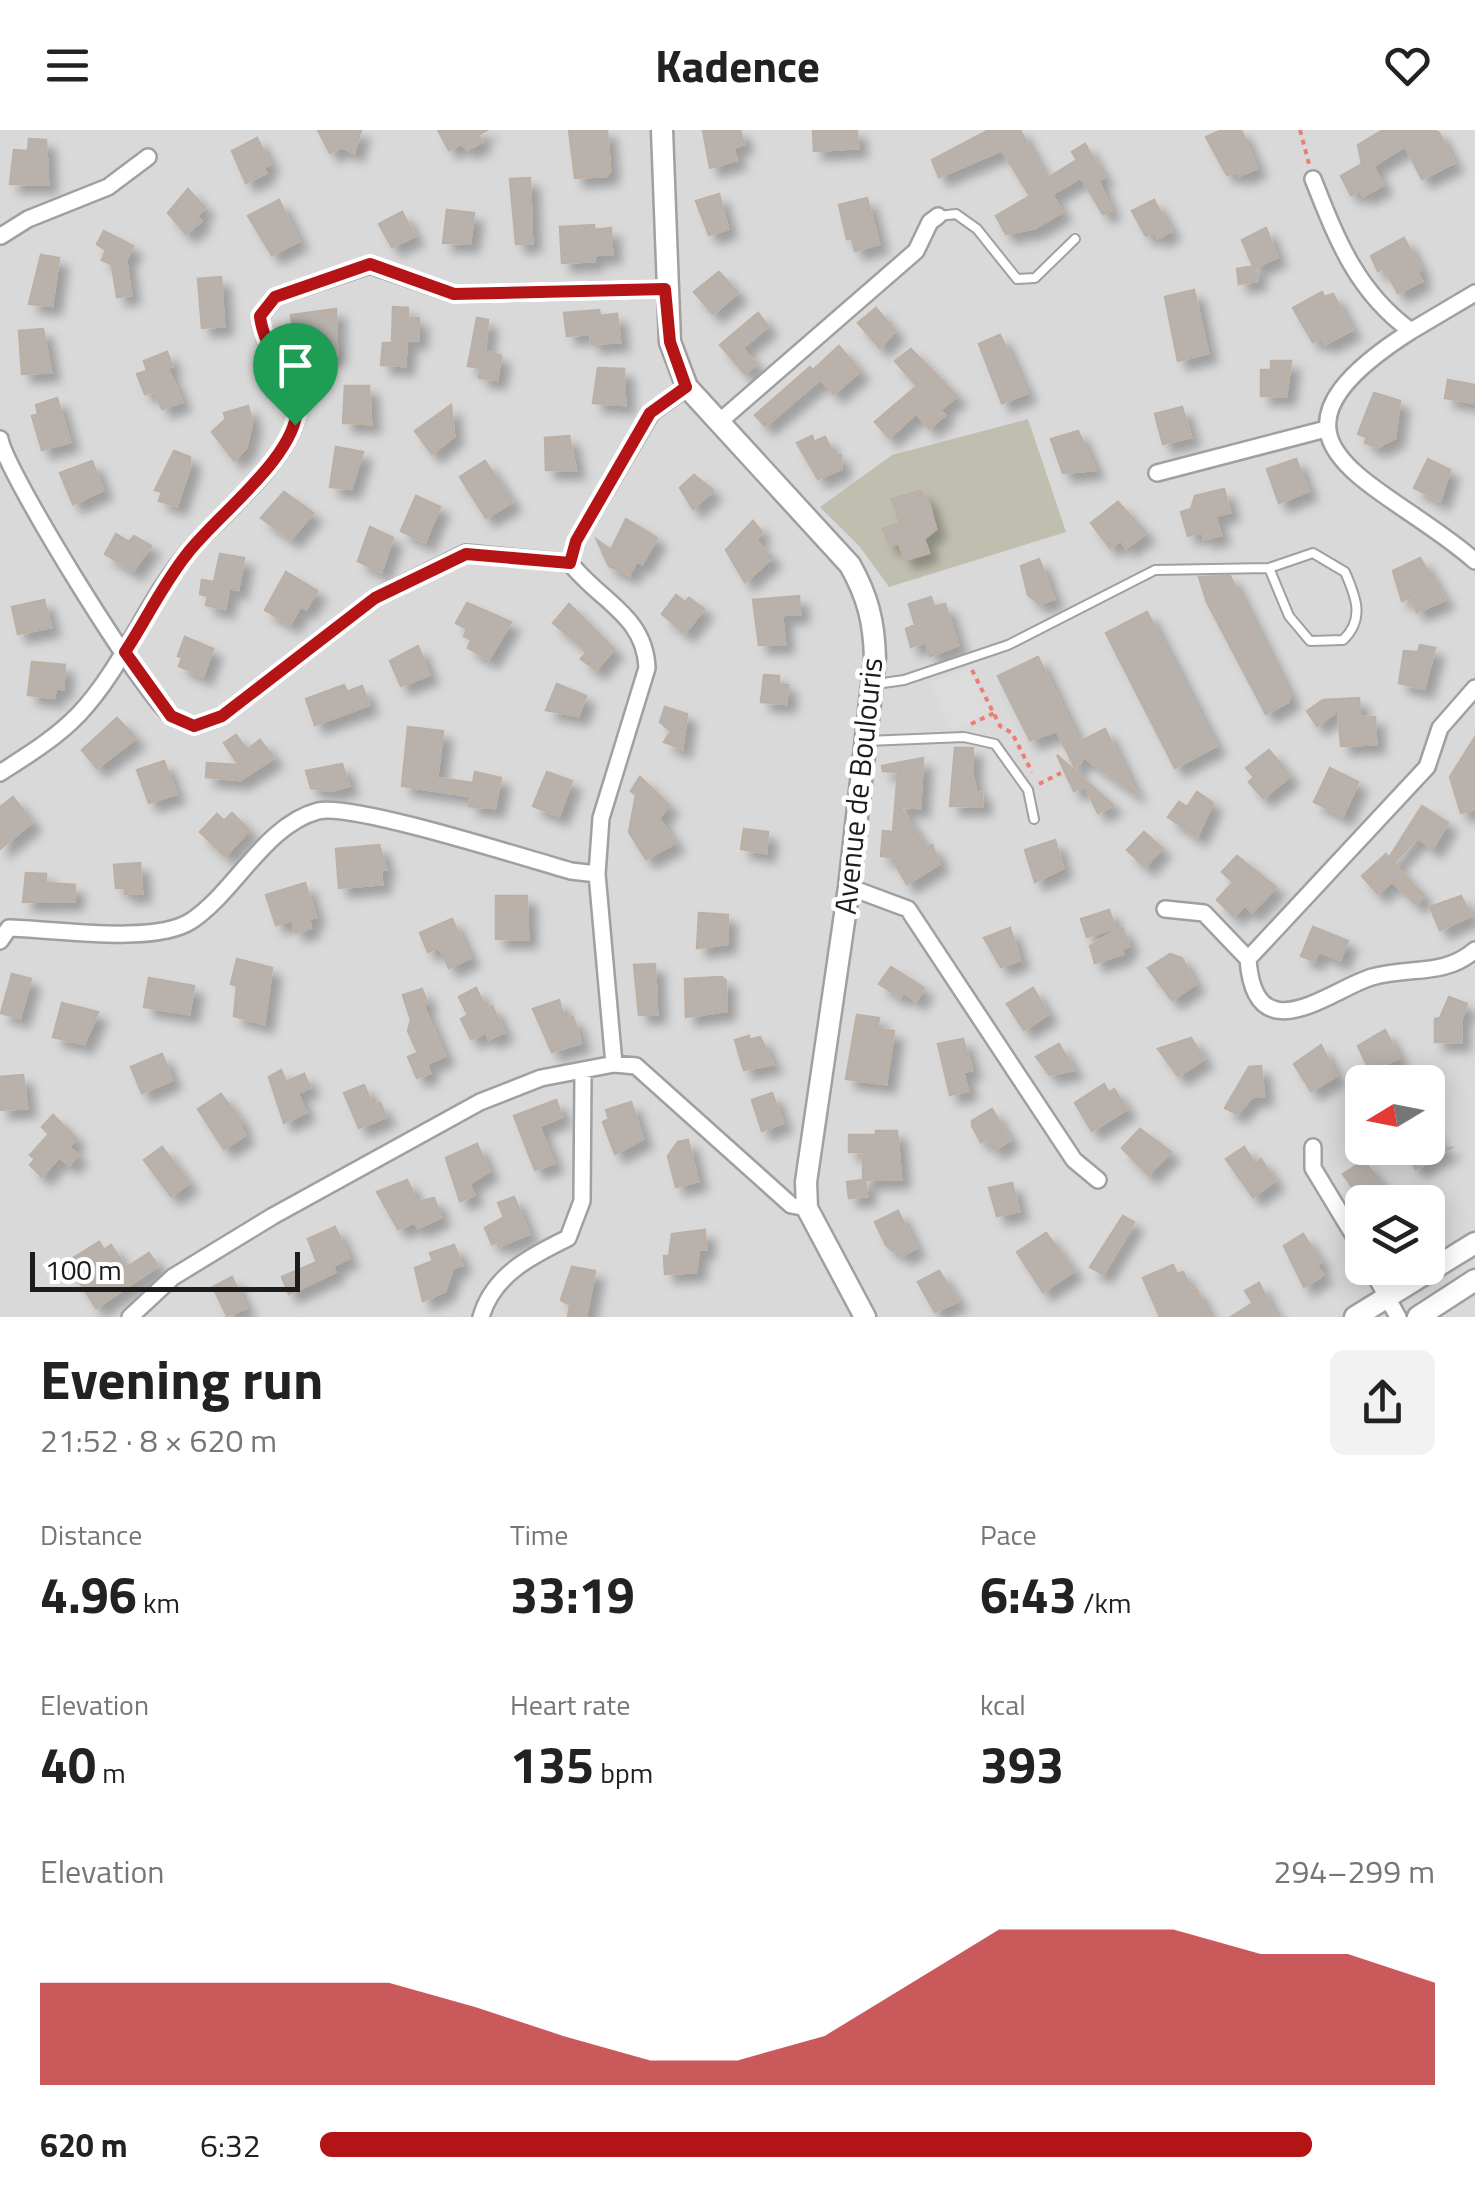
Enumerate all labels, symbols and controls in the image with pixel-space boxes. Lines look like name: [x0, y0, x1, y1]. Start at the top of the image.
text: Kadence: [655, 31, 820, 99]
icon: menu: [40, 38, 95, 93]
icon: heart: [1380, 38, 1435, 93]
pin: [253, 323, 338, 426]
icon: arrive: [268, 338, 323, 393]
street label: Avenue de Boulouris: [822, 655, 894, 917]
north arrow: [1345, 1065, 1445, 1165]
map controls: [1345, 1065, 1445, 1285]
button: layers: [1345, 1185, 1445, 1285]
scale bar: [30, 1247, 300, 1292]
text: 100 m: [45, 1248, 122, 1291]
text: Evening run: [40, 1337, 323, 1420]
button: share: [1330, 1350, 1435, 1455]
text: 21:52 · 8 × 620 m: [40, 1416, 277, 1464]
text: Distance: [40, 1513, 142, 1556]
text: Time: [510, 1513, 568, 1556]
text: Pace: [980, 1513, 1037, 1556]
text: 4.96: [40, 1556, 137, 1632]
text: 33:19: [510, 1556, 635, 1632]
text: 6:43: [980, 1556, 1077, 1632]
text: km: [137, 1581, 180, 1624]
text: /km: [1077, 1581, 1131, 1624]
text: Elevation: [40, 1683, 149, 1726]
text: Heart rate: [510, 1683, 630, 1726]
text: kcal: [980, 1683, 1026, 1726]
text: 40: [40, 1726, 96, 1802]
text: 135: [510, 1726, 594, 1802]
text: 393: [980, 1726, 1064, 1802]
text: m: [96, 1751, 126, 1794]
text: bpm: [594, 1751, 653, 1794]
text: Elevation: [40, 1847, 164, 1895]
text: 294–299 m: [1273, 1847, 1435, 1895]
text: 620 m: [40, 2121, 128, 2169]
text: 6:32: [200, 2121, 261, 2169]

